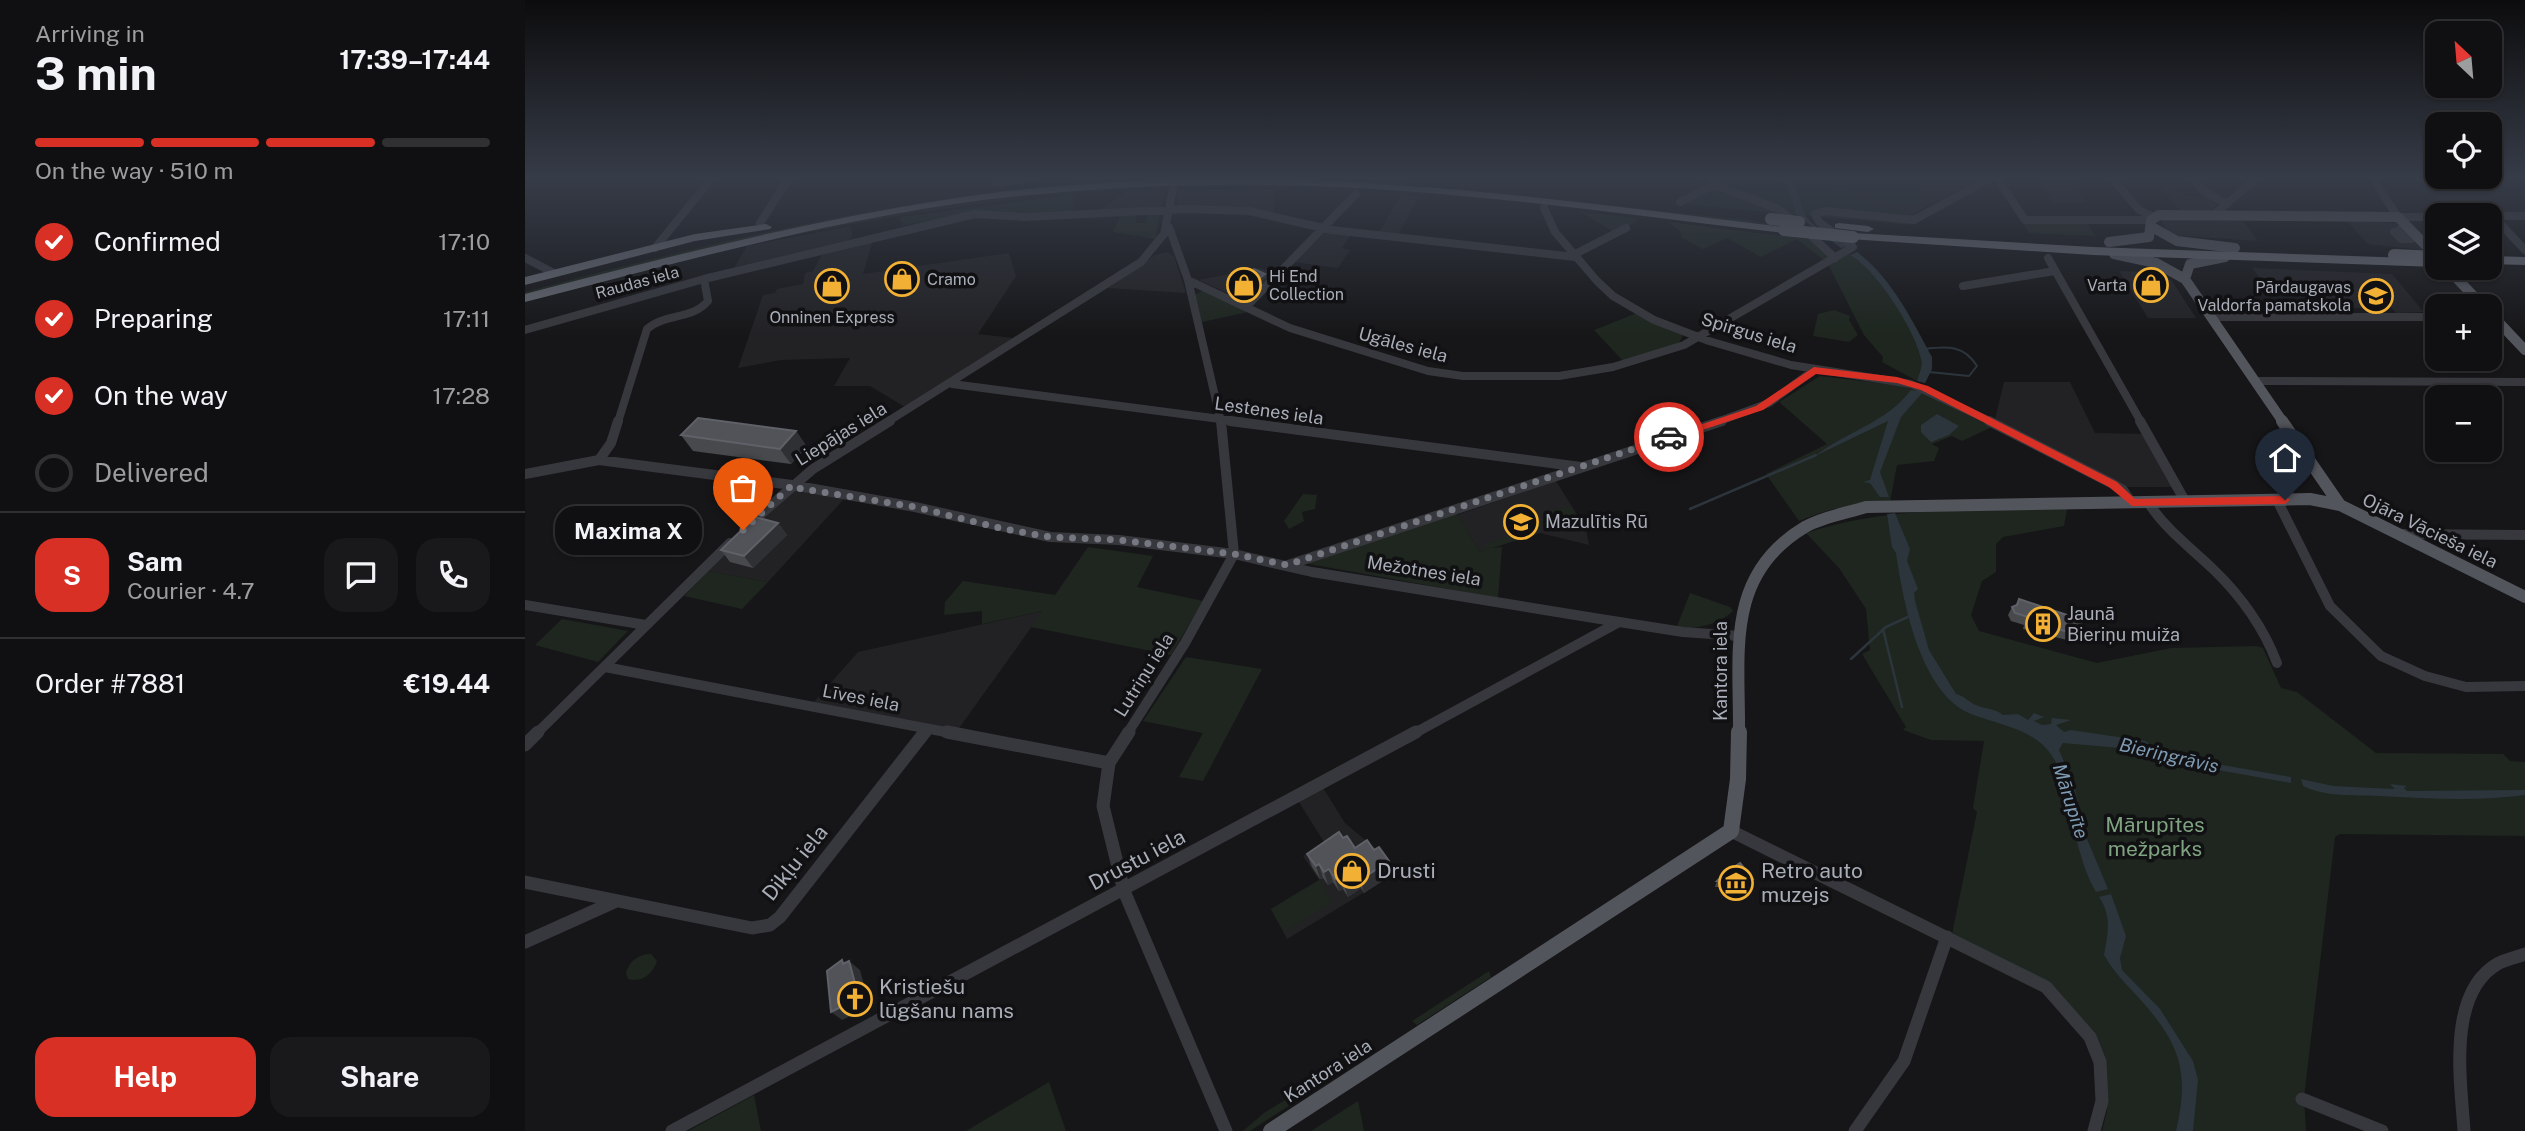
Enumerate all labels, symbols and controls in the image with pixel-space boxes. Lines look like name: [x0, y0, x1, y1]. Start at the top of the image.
text: Arriving in: [35, 20, 145, 47]
north arrow: [2425, 21, 2503, 98]
map controls: [2425, 21, 2502, 462]
text: 17:39–17:44: [339, 44, 490, 75]
text: 3 min: [35, 46, 157, 100]
button: locate: [2425, 112, 2502, 189]
text: On the way · 510 m: [35, 157, 233, 184]
button: layers: [2425, 203, 2502, 280]
icon: check: [35, 223, 73, 261]
text: Confirmed: [94, 226, 221, 257]
text: 17:10: [438, 228, 490, 255]
shop icon: Cramo: [883, 260, 921, 298]
street label: Raudas iela: [593, 262, 681, 303]
shop icon: Hi End Collection: [1225, 266, 1263, 304]
shop icon: Varta: [2132, 266, 2170, 304]
shop icon: Onninen Express: [813, 267, 851, 305]
place label: Hi End Collection: [1269, 267, 1344, 304]
place label: Cramo: [927, 270, 976, 289]
place label: Varta: [2087, 276, 2127, 295]
school or university icon: Pārdaugavas Valdorfa pamatskola: [2357, 277, 2395, 315]
place label: Pārdaugavas Valdorfa pamatskola: [2197, 278, 2351, 315]
button: +: [2425, 294, 2502, 371]
icon: check: [35, 300, 73, 338]
text: Preparing: [94, 303, 213, 334]
text: 17:11: [443, 305, 490, 332]
place label: Onninen Express: [769, 308, 895, 327]
street label: Spirgus iela: [1699, 308, 1799, 357]
street label: Ugāles iela: [1356, 323, 1450, 367]
icon: check: [35, 377, 73, 415]
text: On the way: [94, 380, 228, 411]
text: 17:28: [433, 382, 490, 409]
button: −: [2425, 385, 2502, 462]
street label: Lestenes iela: [1213, 392, 1325, 429]
street label: Liepājas iela: [791, 397, 890, 470]
courier: [1634, 402, 1704, 472]
icon: car: [1650, 418, 1688, 456]
pin: [2255, 428, 2315, 500]
icon: home: [2266, 439, 2304, 477]
text: Delivered: [94, 457, 209, 488]
pin: [713, 458, 773, 530]
icon: bag: [724, 469, 762, 507]
street label: Ojāra Vācieša iela: [2359, 489, 2501, 572]
school or university icon: Mazulītis Rū: [1502, 503, 1540, 541]
callout: Maxima X: [554, 505, 701, 554]
place label: Mazulītis Rū: [1545, 511, 1648, 532]
text: Maxima X: [574, 517, 683, 544]
button: chat: [324, 538, 398, 612]
button: phone: [416, 538, 490, 612]
text: Sam: [127, 546, 183, 577]
street label: Mežotnes iela: [1366, 551, 1483, 590]
text: S: [63, 560, 81, 591]
text: Courier · 4.7: [127, 577, 255, 604]
place label: Jaunā Bieriņu muiža: [2067, 603, 2180, 645]
building icon: Jaunā Bieriņu muiža: [2024, 605, 2062, 643]
street label: Kantora iela: [1710, 621, 1731, 721]
street label: Lutriņu iela: [1110, 629, 1178, 720]
text: Order #7881: [35, 668, 185, 699]
text: €19.44: [404, 668, 490, 699]
street label: Līves iela: [821, 680, 901, 715]
water label: Bieriņgrāvis: [2117, 733, 2221, 777]
water label: Mārupīte: [2049, 761, 2093, 841]
park label: Mārupītes mežparks: [2105, 812, 2205, 861]
street label: Dikļu iela: [757, 820, 833, 906]
street label: Drustu iela: [1084, 824, 1189, 895]
shop icon: Drusti: [1333, 852, 1371, 890]
place label: Drusti: [1377, 858, 1436, 883]
place label: Retro auto muzejs: [1761, 858, 1863, 907]
museum icon: Retro auto muzejs: [1717, 864, 1755, 902]
place label: Kristiešu lūgšanu nams: [879, 974, 1014, 1023]
church icon: Kristiešu lūgšanu nams: [836, 980, 874, 1018]
street label: Kantora iela: [1280, 1035, 1375, 1107]
button: Help: [35, 1037, 256, 1117]
button: Share: [270, 1037, 490, 1117]

